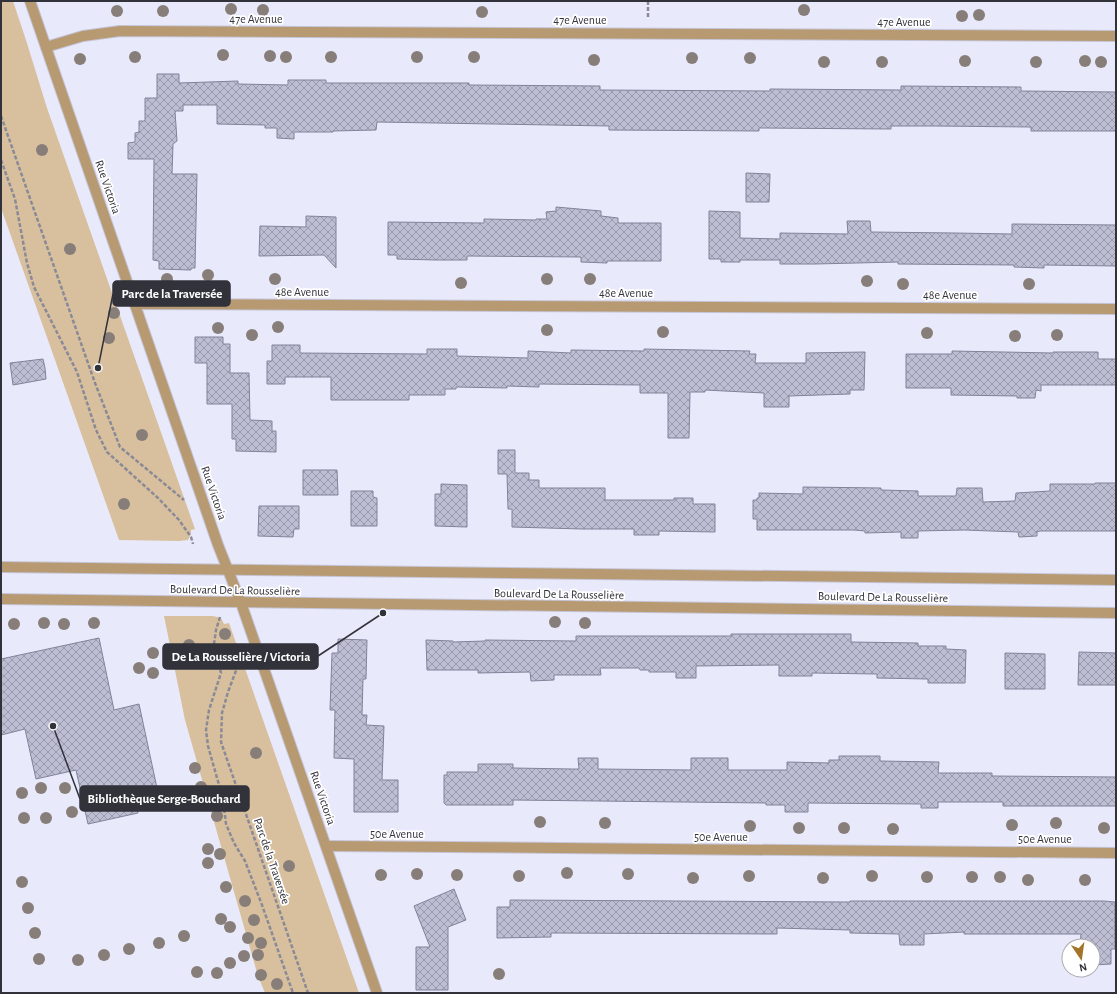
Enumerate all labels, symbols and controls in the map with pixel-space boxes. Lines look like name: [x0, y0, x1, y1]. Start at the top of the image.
street label: 47e Avenue: [229, 13, 283, 25]
street label: 47e Avenue: [553, 14, 607, 26]
street label: 47e Avenue: [877, 16, 931, 28]
street label: Rue Victoria: [93, 159, 123, 216]
callout: Parc de la Traversée: [113, 281, 230, 306]
street label: 48e Avenue: [275, 286, 329, 298]
street label: 48e Avenue: [599, 287, 653, 299]
text: Parc de la Traversée: [121, 288, 223, 301]
street label: 48e Avenue: [923, 289, 977, 301]
street label: Rue Victoria: [199, 465, 229, 522]
street label: Boulevard De La Rousselière: [170, 583, 300, 597]
street label: Boulevard De La Rousselière: [494, 587, 624, 601]
street label: Boulevard De La Rousselière: [818, 590, 948, 604]
callout: De La Rousselière / Victoria: [163, 644, 318, 669]
text: De La Rousselière / Victoria: [172, 651, 311, 664]
street label: Rue Victoria: [308, 770, 338, 827]
callout: Bibliothèque Serge-Bouchard: [80, 786, 249, 811]
text: Bibliothèque Serge-Bouchard: [87, 793, 241, 806]
street label: Parc de la Traversée: [252, 816, 292, 906]
street label: 50e Avenue: [370, 828, 424, 840]
street label: 50e Avenue: [694, 831, 748, 843]
street label: 50e Avenue: [1018, 833, 1072, 845]
north arrow: [1061, 938, 1101, 978]
text: N: [1078, 961, 1088, 973]

